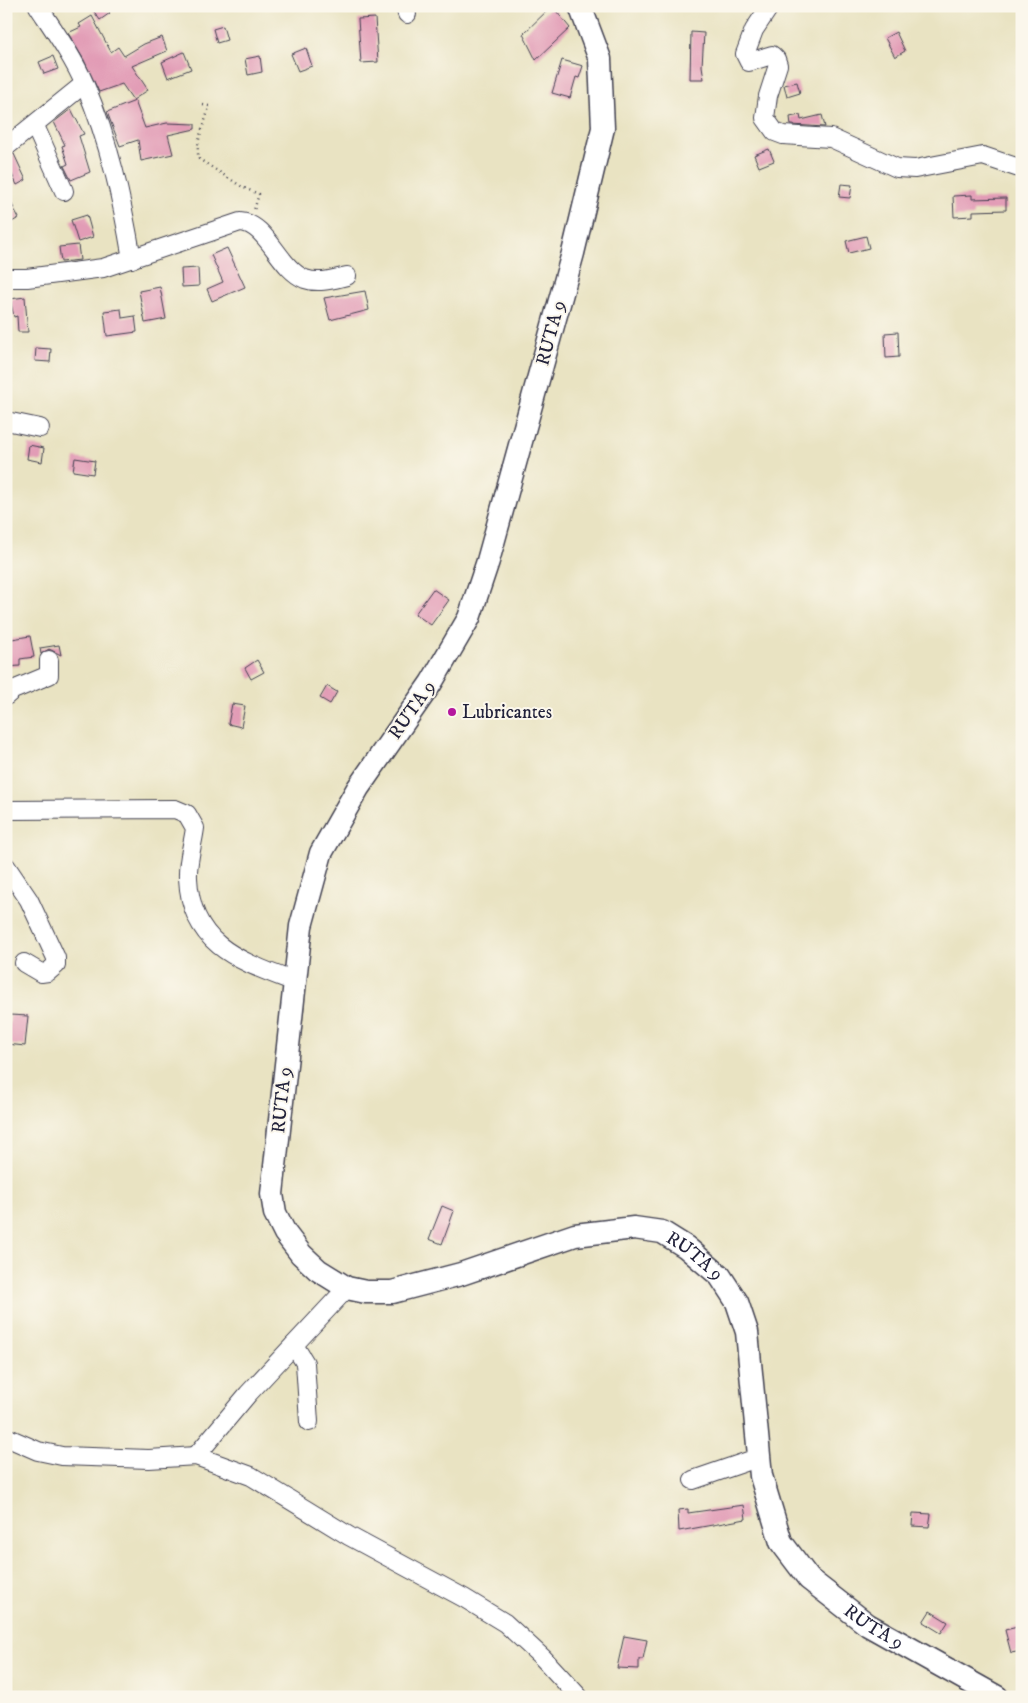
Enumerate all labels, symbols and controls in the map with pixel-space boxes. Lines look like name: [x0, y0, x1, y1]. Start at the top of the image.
street label: RUTA 9: [531, 298, 571, 368]
street label: RUTA 9: [383, 676, 441, 744]
place label: Lubricantes: [462, 701, 552, 724]
marker: Lubricantes: [446, 706, 458, 718]
street label: RUTA 9: [267, 1066, 297, 1134]
street label: RUTA 9: [662, 1226, 728, 1285]
street label: RUTA 9: [839, 1599, 908, 1654]

